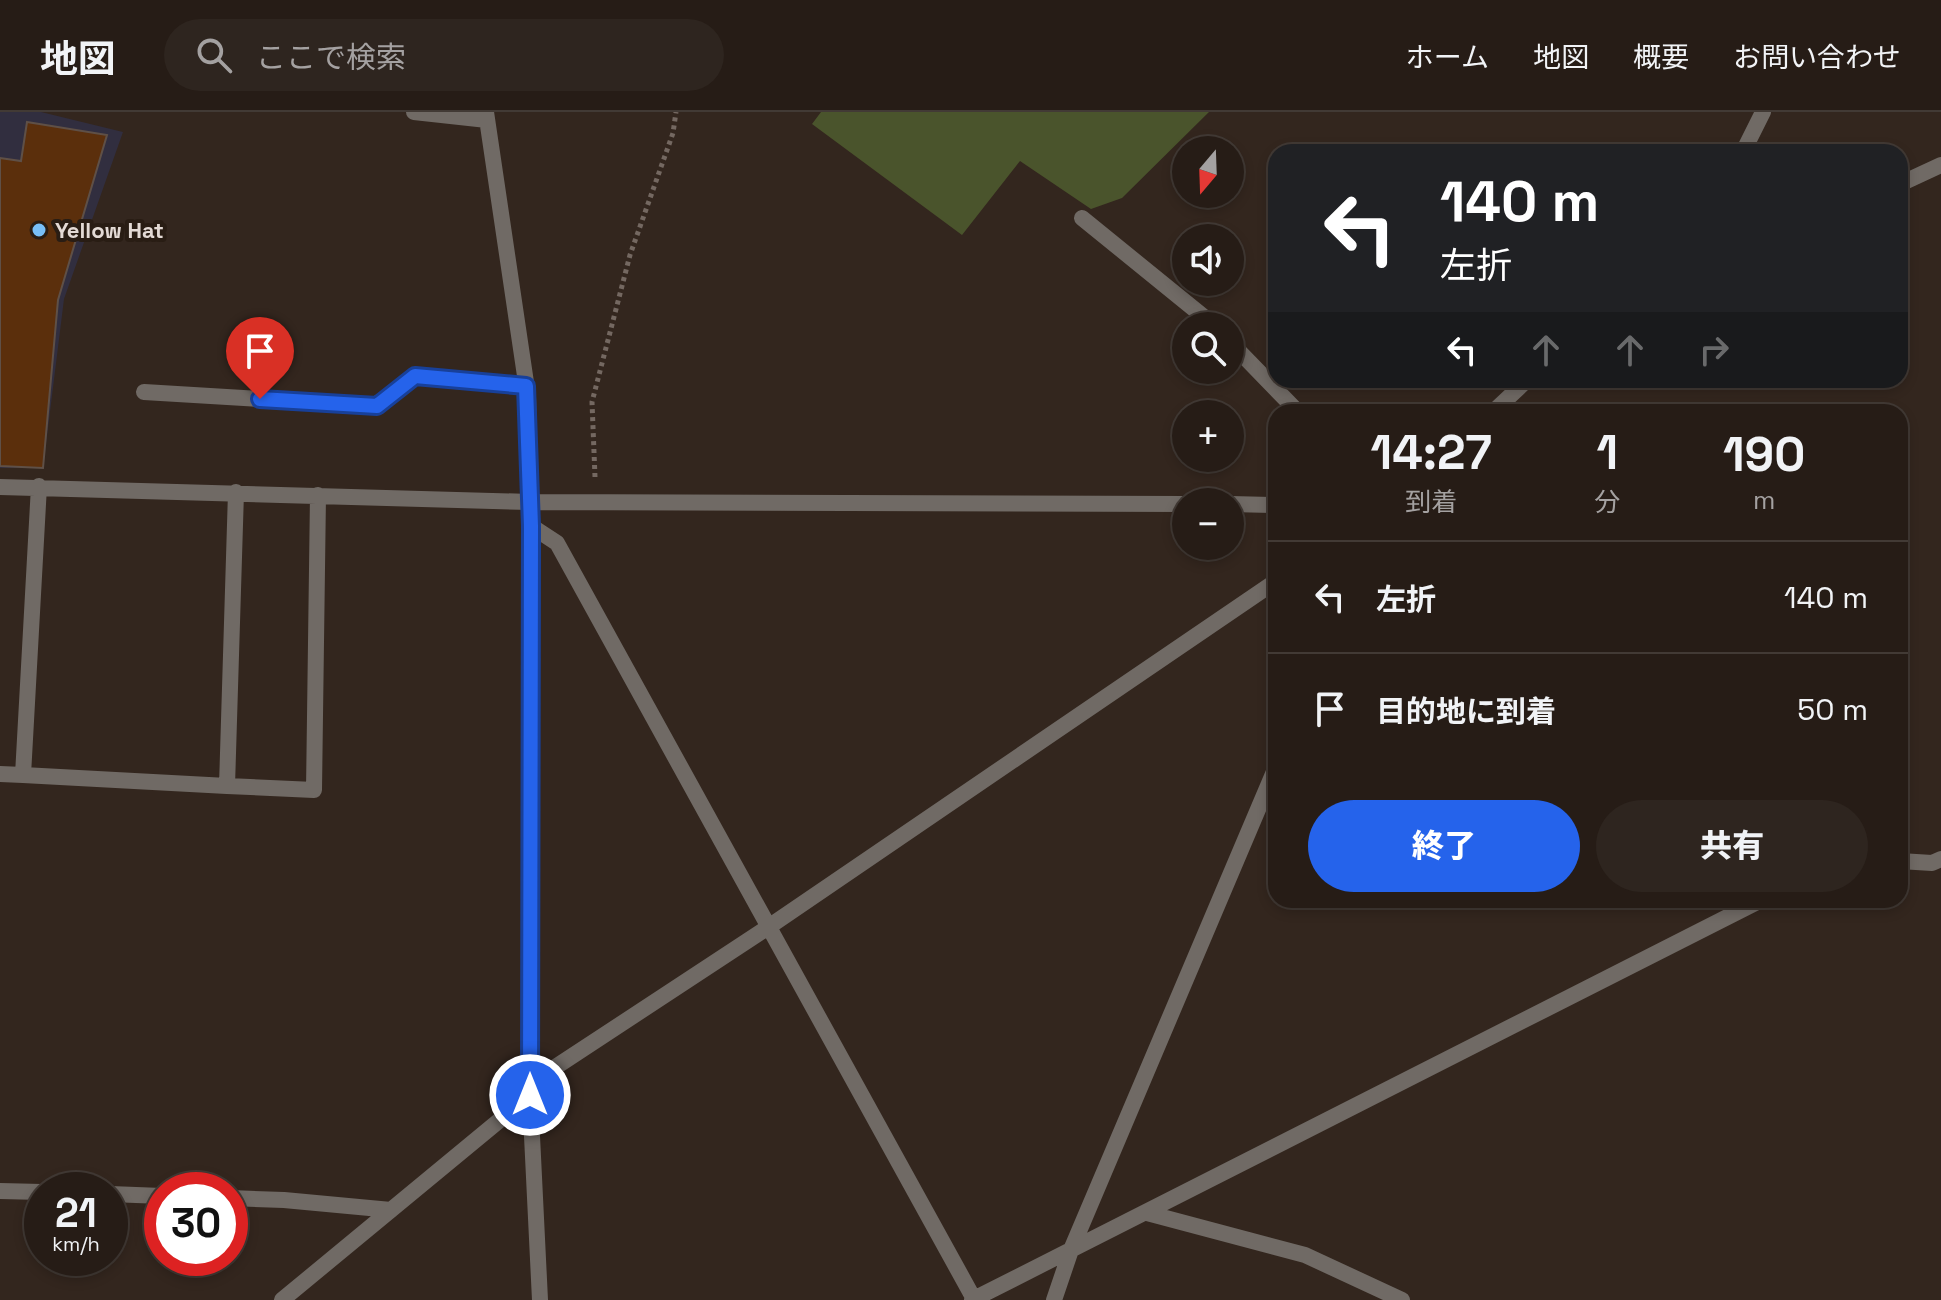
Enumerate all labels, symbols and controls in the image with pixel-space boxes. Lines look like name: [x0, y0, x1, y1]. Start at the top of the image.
search box: [164, 19, 724, 91]
icon: search: [192, 33, 236, 77]
text: 地図: [40, 35, 116, 83]
text: ここで検索: [256, 38, 406, 77]
text: ホーム: [1406, 39, 1489, 75]
text: 地図: [1533, 39, 1589, 75]
text: 概要: [1633, 39, 1689, 75]
text: お問い合わせ: [1733, 39, 1901, 75]
north arrow: [1172, 136, 1244, 208]
map controls: [1172, 136, 1244, 560]
text: 140 m: [1440, 166, 1599, 237]
icon: left: [1308, 176, 1412, 280]
place label: Yellow Hat: [55, 216, 164, 244]
marker: Yellow Hat: [30, 221, 48, 239]
button: sound: [1172, 224, 1244, 296]
text: 左折: [1440, 243, 1512, 289]
button: search: [1172, 312, 1244, 384]
pin: [226, 317, 294, 399]
icon: left: [1440, 328, 1484, 372]
icon: ahead: [1524, 328, 1568, 372]
icon: ahead: [1608, 328, 1652, 372]
icon: right: [1692, 328, 1736, 372]
icon: arrive: [238, 329, 282, 373]
button: +: [1172, 400, 1244, 472]
text: 14:27: [1371, 422, 1492, 483]
text: 1: [1596, 422, 1618, 483]
text: 190: [1723, 424, 1805, 485]
text: m: [1753, 483, 1775, 517]
text: 到着: [1405, 485, 1457, 519]
text: 分: [1594, 485, 1620, 519]
button: −: [1172, 488, 1244, 560]
icon: left: [1308, 575, 1352, 619]
text: 140 m: [1784, 578, 1868, 617]
text: 左折: [1376, 580, 1436, 619]
icon: arrive: [1308, 687, 1352, 731]
text: 50 m: [1797, 690, 1868, 729]
text: 目的地に到着: [1376, 692, 1556, 731]
button: 終了: [1308, 800, 1580, 892]
button: 共有: [1596, 800, 1868, 892]
position arrow: [488, 1053, 572, 1137]
speed limit sign: 30: [144, 1172, 248, 1276]
text: 21: [55, 1188, 97, 1239]
text: km/h: [52, 1231, 100, 1257]

